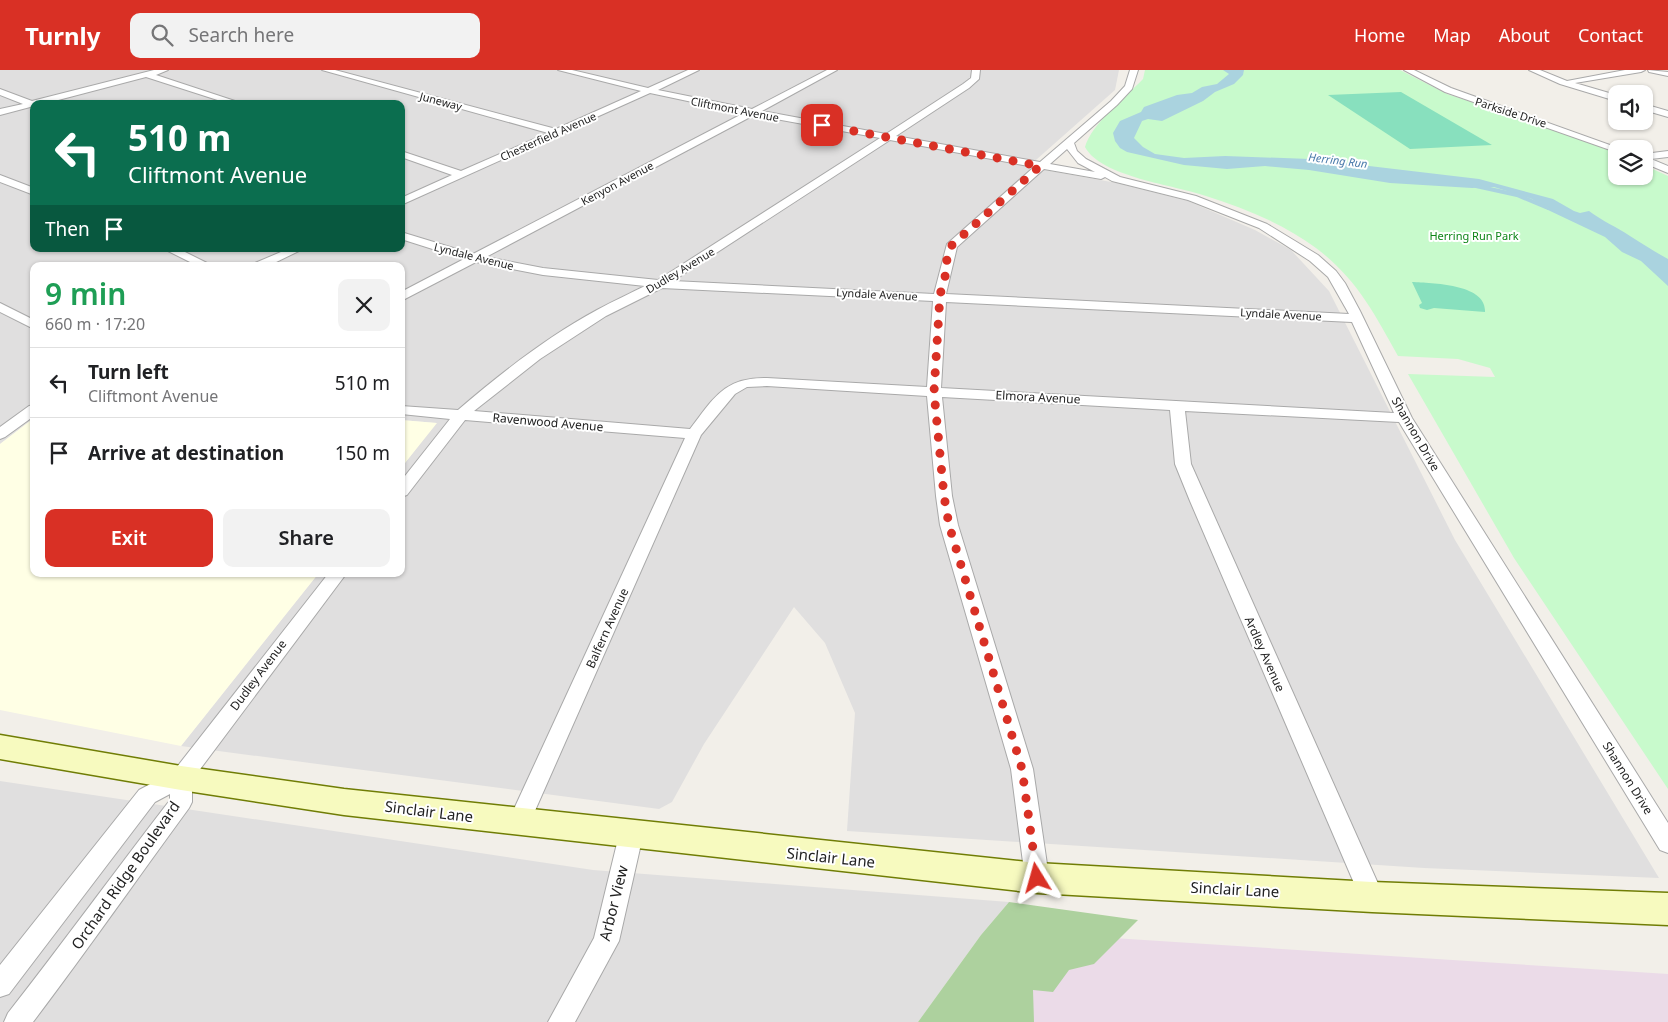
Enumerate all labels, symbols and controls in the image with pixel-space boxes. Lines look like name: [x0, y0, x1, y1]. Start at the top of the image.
search box: [130, 13, 480, 58]
text: Turnly: [25, 19, 100, 52]
icon: search: [148, 21, 176, 49]
text: Search here: [188, 22, 294, 48]
text: Home: [1354, 23, 1405, 47]
text: Map: [1433, 23, 1471, 47]
text: About: [1499, 23, 1550, 47]
text: Contact: [1578, 23, 1643, 47]
map controls: [1608, 85, 1653, 185]
button: sound: [1608, 85, 1653, 130]
street label: Juneway: [417, 88, 464, 114]
street label: Cliftmont Avenue: [690, 93, 780, 125]
street label: Parkside Drive: [1473, 93, 1549, 131]
pin: [801, 104, 843, 146]
street label: Chesterfield Avenue: [498, 108, 598, 164]
icon: arrive: [808, 111, 836, 139]
text: 510 m: [128, 114, 231, 161]
icon: left: [45, 120, 110, 185]
button: layers: [1608, 140, 1653, 185]
water label: Herring Run: [1308, 149, 1368, 171]
street label: Kenyon Avenue: [578, 158, 656, 208]
text: Cliftmont Avenue: [128, 159, 307, 189]
icon: arrive: [100, 215, 128, 243]
text: Then: [45, 216, 90, 242]
park label: Herring Run Park: [1429, 228, 1519, 243]
street label: Lyndale Avenue: [433, 239, 515, 273]
street label: Dudley Avenue: [643, 244, 717, 296]
text: 9 min: [45, 273, 126, 314]
button: close: [338, 279, 390, 331]
street label: Lyndale Avenue: [836, 284, 918, 304]
street label: Lyndale Avenue: [1240, 304, 1322, 324]
text: 660 m · 17:20: [45, 313, 145, 335]
text: Turn left: [88, 359, 169, 385]
icon: left: [45, 369, 73, 397]
text: 510 m: [335, 370, 390, 396]
text: Cliftmont Avenue: [88, 385, 218, 407]
street label: Elmora Avenue: [995, 386, 1081, 408]
street label: Shannon Drive: [1388, 394, 1444, 474]
street label: Ravenwood Avenue: [492, 409, 604, 435]
icon: arrive: [45, 439, 73, 467]
text: Arrive at destination: [88, 440, 284, 466]
text: 150 m: [335, 440, 390, 466]
button: Exit: [45, 509, 213, 567]
button: Share: [223, 509, 390, 567]
street label: Balfern Avenue: [582, 585, 632, 671]
street label: Ardley Avenue: [1241, 614, 1289, 695]
street label: Dudley Avenue: [226, 636, 290, 714]
street label: Shannon Drive: [1599, 738, 1657, 818]
street label: Sinclair Lane: [384, 796, 474, 826]
street label: Orchard Ridge Boulevard: [66, 797, 184, 953]
street label: Sinclair Lane: [786, 842, 876, 872]
position arrow: [1010, 851, 1062, 903]
street label: Arbor View: [594, 863, 632, 943]
street label: Sinclair Lane: [1190, 877, 1280, 901]

